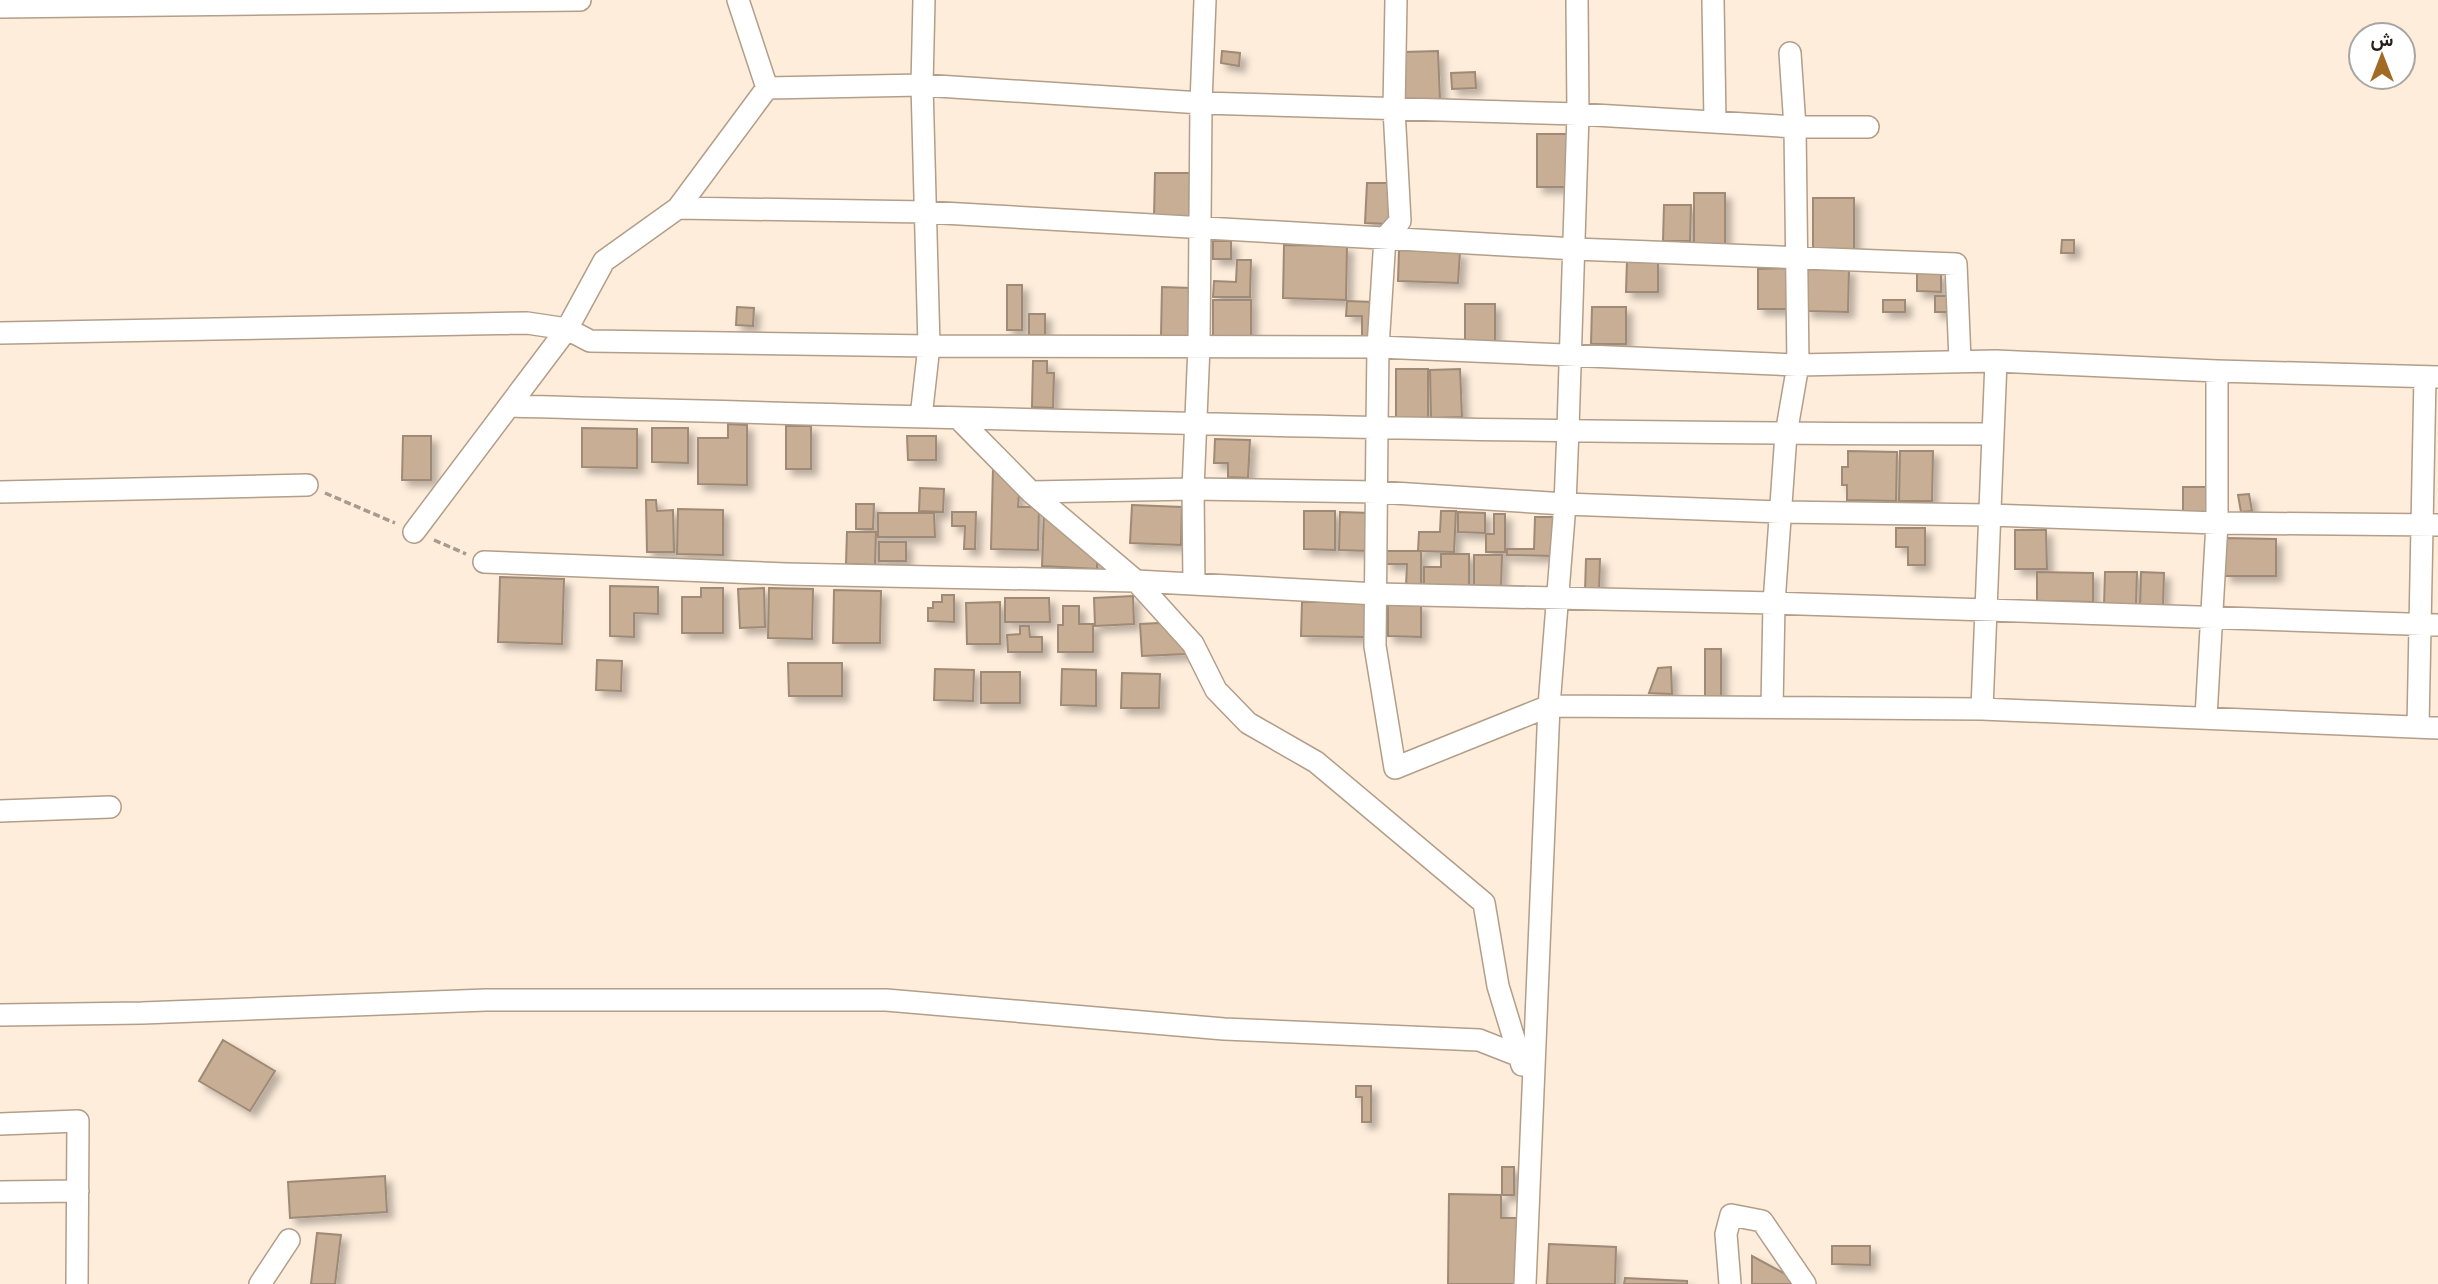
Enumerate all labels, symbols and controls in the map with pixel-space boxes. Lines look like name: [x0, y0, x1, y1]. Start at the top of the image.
north arrow: [2347, 21, 2417, 91]
text: ش: [2371, 26, 2394, 51]

